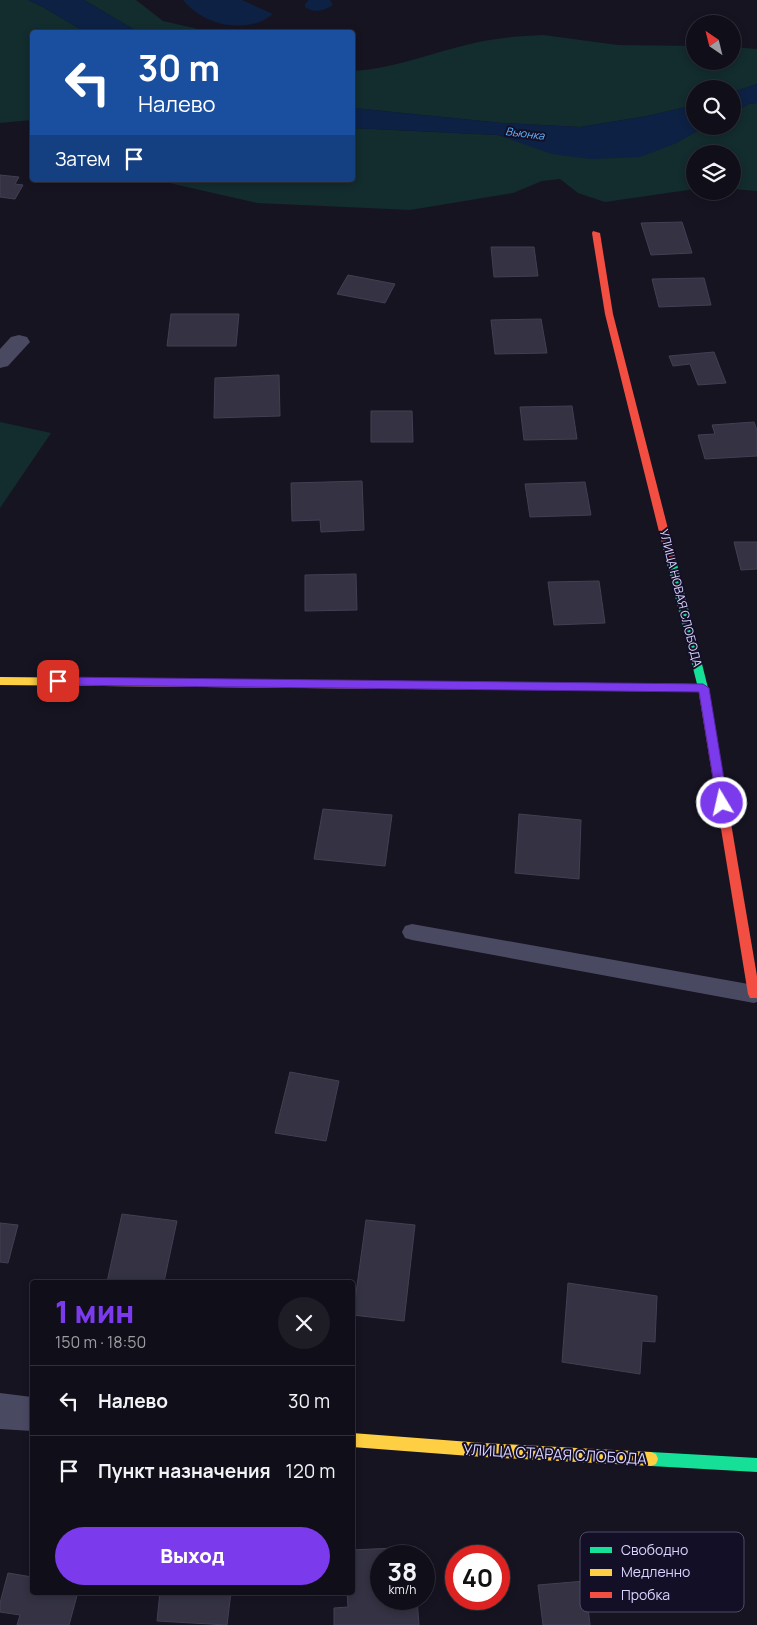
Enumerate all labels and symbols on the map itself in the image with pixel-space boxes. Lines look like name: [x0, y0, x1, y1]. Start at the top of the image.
north arrow: [686, 15, 741, 70]
water label: Вьюнка: [505, 123, 546, 143]
street label: УЛИЦА НОВАЯ СЛОБОДА: [656, 527, 706, 669]
pin: [37, 660, 79, 702]
position arrow: [695, 776, 747, 828]
street label: УЛИЦА СТАРАЯ СЛОБОДА: [463, 1439, 648, 1469]
legend: [580, 1532, 744, 1612]
text: Свободно: [621, 1540, 688, 1559]
speed limit sign: 40: [445, 1545, 510, 1610]
text: Медленно: [621, 1562, 690, 1581]
text: Пробка: [621, 1585, 670, 1604]

